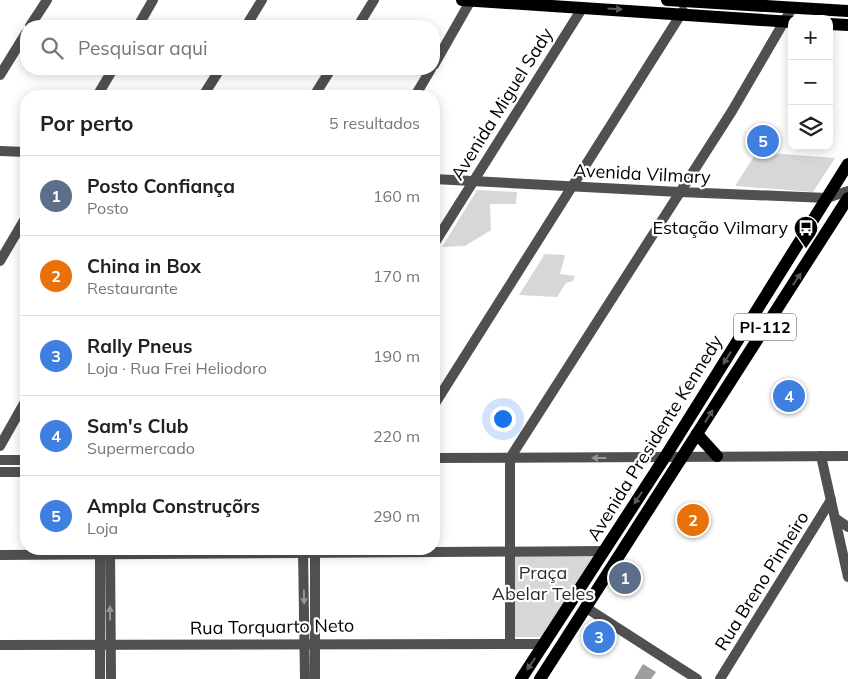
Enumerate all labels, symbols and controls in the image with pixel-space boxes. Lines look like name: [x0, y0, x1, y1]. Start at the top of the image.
one-way arrow: [607, 6, 623, 14]
map controls: [788, 15, 833, 150]
button: +: [788, 15, 833, 60]
search box: [20, 20, 440, 75]
street label: Avenida Miguel Sady: [445, 23, 558, 184]
icon: search: [38, 34, 66, 62]
text: Pesquisar aqui: [78, 36, 208, 60]
button: −: [788, 60, 833, 105]
button: layers: [788, 105, 833, 150]
text: Por perto: [40, 110, 134, 136]
text: 5 resultados: [329, 113, 420, 133]
pin: 5: [747, 122, 779, 160]
street label: Avenida Vilmary: [573, 158, 712, 189]
text: Posto Confiança: [87, 174, 235, 198]
text: 1: [51, 186, 61, 206]
text: 160 m: [373, 186, 420, 206]
text: Posto: [87, 198, 129, 218]
bus stop icon: Estação Vilmary: [793, 215, 819, 249]
place label: Estação Vilmary: [653, 216, 788, 239]
text: China in Box: [87, 254, 201, 278]
text: 2: [51, 266, 61, 286]
text: 170 m: [373, 266, 420, 286]
one-way arrow: [792, 272, 802, 286]
text: Restaurante: [87, 278, 178, 298]
road number: PI-112: [734, 314, 796, 341]
street label: Avenida Presidente Kennedy: [582, 330, 728, 545]
text: Rally Pneus: [87, 334, 193, 358]
text: 3: [51, 346, 61, 366]
text: 190 m: [373, 346, 420, 366]
one-way arrow: [722, 351, 731, 365]
text: Loja · Rua Frei Heliodoro: [87, 358, 267, 378]
pin: 4: [773, 377, 805, 415]
your location: [490, 406, 516, 432]
one-way arrow: [704, 409, 714, 422]
text: Sam's Club: [87, 414, 189, 438]
text: 4: [51, 426, 61, 446]
text: 220 m: [373, 426, 420, 446]
text: Supermercado: [87, 438, 195, 458]
one-way arrow: [590, 454, 606, 462]
one-way arrow: [633, 492, 643, 505]
text: Ampla Construçõrs: [87, 494, 260, 518]
pin: 2: [677, 501, 709, 539]
text: 5: [51, 506, 61, 526]
text: 290 m: [373, 506, 420, 526]
street label: Rua Breno Pinheiro: [709, 507, 814, 655]
text: Loja: [87, 518, 118, 538]
pin: 1: [609, 559, 641, 597]
park label: Praça Abelar Teles: [492, 561, 594, 605]
one-way arrow: [300, 590, 308, 606]
one-way arrow: [106, 605, 114, 621]
street label: Rua Torquarto Neto: [190, 614, 354, 639]
pin: 3: [583, 618, 615, 656]
one-way arrow: [527, 658, 536, 671]

